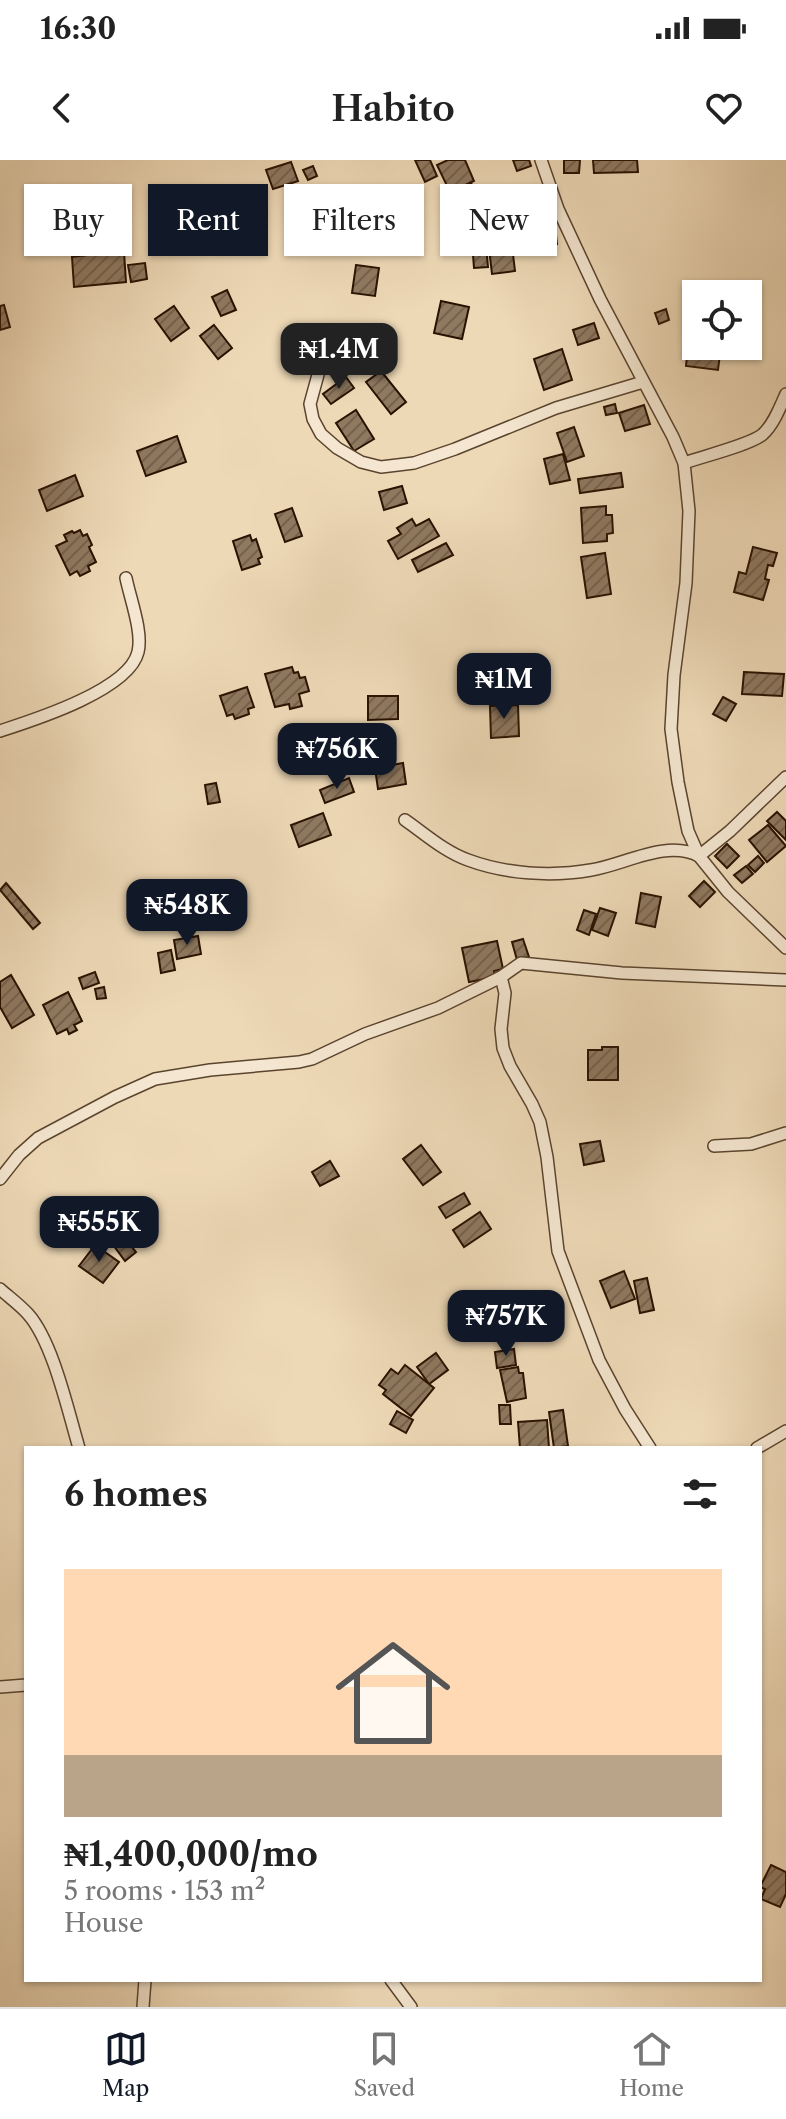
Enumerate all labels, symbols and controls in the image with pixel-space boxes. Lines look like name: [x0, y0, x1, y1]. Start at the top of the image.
text: 16:30: [40, 10, 116, 47]
icon: back: [40, 86, 84, 130]
text: Habito: [331, 86, 455, 130]
icon: heart: [702, 86, 746, 130]
chip: Buy: [24, 184, 132, 256]
chip: Rent: [148, 184, 268, 256]
chip: Filters: [284, 184, 424, 256]
chip: New: [440, 184, 557, 256]
map controls: [682, 280, 762, 360]
button: locate: [682, 280, 762, 360]
pin: ₦1.4M: [283, 323, 395, 391]
text: ₦1.4M: [299, 333, 379, 365]
pin: ₦1M: [465, 653, 543, 721]
text: ₦1M: [475, 663, 533, 695]
pin: ₦756K: [281, 723, 393, 791]
text: ₦756K: [296, 733, 378, 765]
pin: ₦548K: [131, 879, 243, 947]
text: ₦548K: [144, 889, 230, 921]
pin: ₦555K: [43, 1196, 155, 1264]
text: ₦555K: [58, 1206, 140, 1238]
pin: ₦757K: [450, 1290, 562, 1358]
text: ₦757K: [466, 1300, 546, 1332]
icon: filters: [678, 1472, 722, 1516]
text: 6 homes: [64, 1473, 208, 1515]
icon: home: [321, 1621, 465, 1765]
text: ₦1,400,000/mo: [64, 1833, 318, 1875]
text: 5 rooms · 153 m²: [64, 1875, 265, 1907]
text: House: [64, 1907, 144, 1939]
tab: Map: [102, 2027, 149, 2102]
tab: Saved: [354, 2027, 415, 2102]
tab: Home: [619, 2027, 684, 2102]

